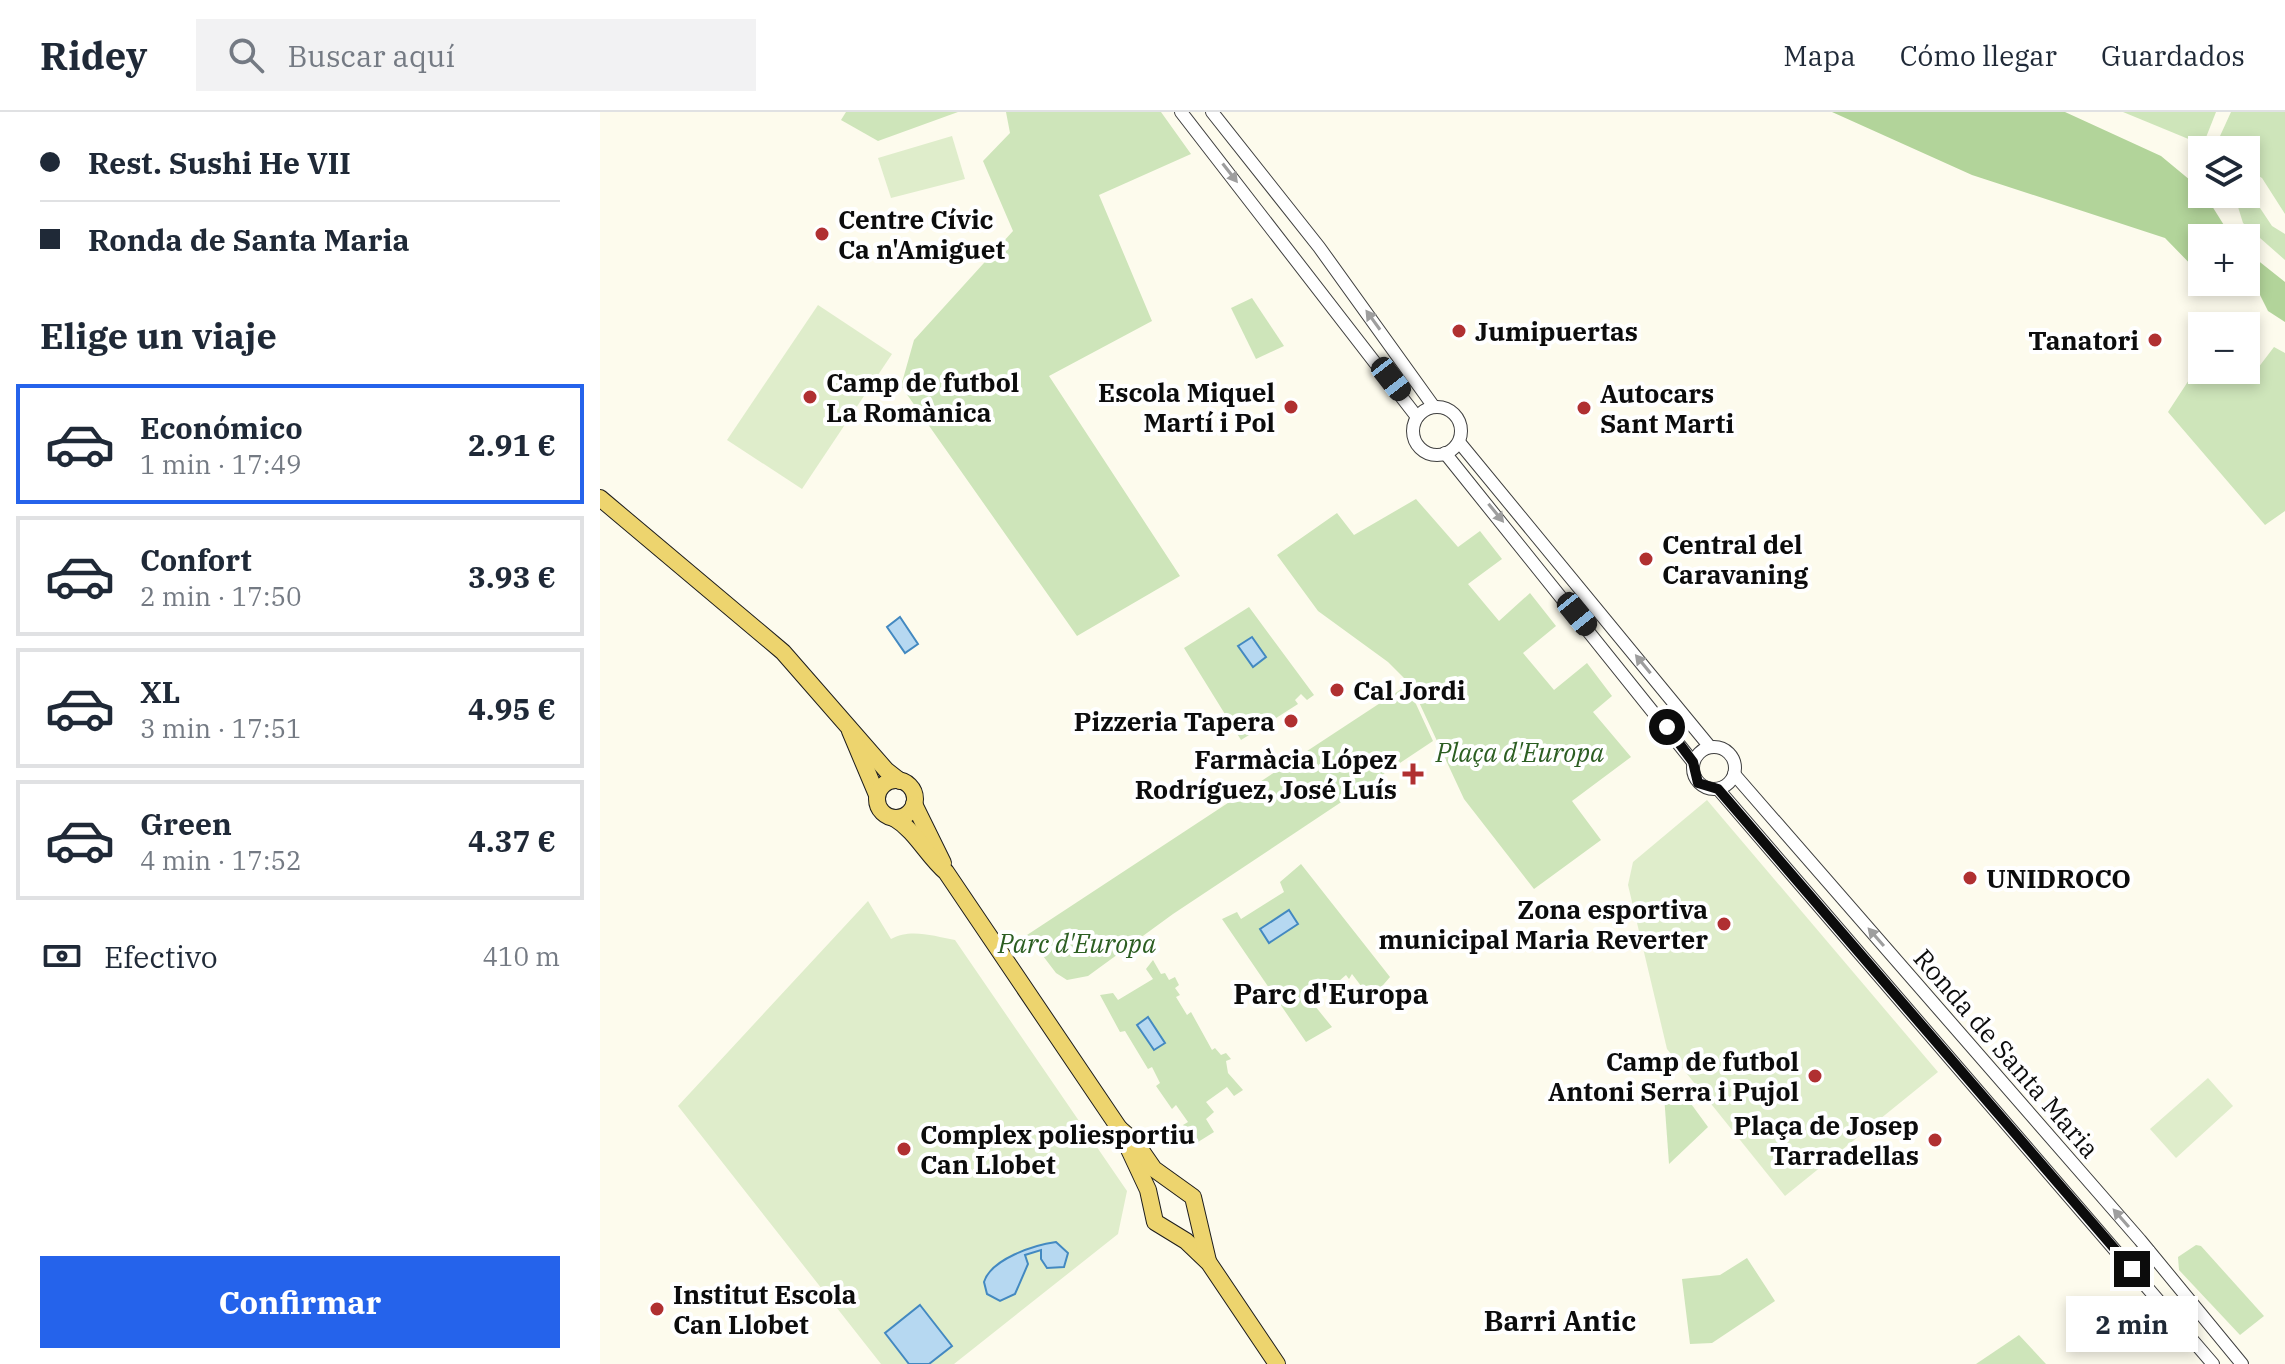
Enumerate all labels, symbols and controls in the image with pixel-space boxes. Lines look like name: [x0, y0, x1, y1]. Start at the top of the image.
search box: [196, 19, 756, 91]
text: Ridey: [40, 31, 148, 80]
icon: search: [224, 33, 268, 77]
text: Buscar aquí: [288, 36, 455, 75]
text: Mapa: [1783, 37, 1856, 74]
text: Cómo llegar: [1900, 37, 2057, 74]
text: Guardados: [2101, 37, 2245, 74]
map controls: [2188, 136, 2260, 384]
button: layers: [2188, 136, 2260, 208]
text: Rest. Sushi He VII: [88, 143, 351, 182]
one-way arrow: [1221, 163, 1237, 183]
place label: Centre Cívic Ca n'Amiguet: [838, 202, 1005, 266]
text: Ronda de Santa Maria: [88, 220, 410, 259]
button: +: [2188, 224, 2260, 296]
marker: Centre Cívic Ca n'Amiguet: [813, 225, 831, 243]
one-way arrow: [1366, 310, 1382, 330]
text: Elige un viaje: [40, 312, 277, 359]
button: −: [2188, 312, 2260, 384]
place label: Jumipuertas: [1475, 314, 1638, 348]
marker: Jumipuertas: [1450, 322, 1468, 340]
place label: Tanatori: [2028, 323, 2139, 357]
marker: Tanatori: [2146, 331, 2164, 349]
car: [1367, 353, 1415, 405]
place label: Camp de futbol La Romànica: [826, 365, 1019, 429]
place label: Escola Miquel Martí i Pol: [1098, 375, 1275, 439]
place label: Autocars Sant Marti: [1600, 376, 1734, 440]
marker: Camp de futbol La Romànica: [801, 388, 819, 406]
marker: Escola Miquel Martí i Pol: [1282, 398, 1300, 416]
marker: Autocars Sant Marti: [1575, 399, 1593, 417]
icon: car: [44, 408, 116, 480]
text: Económico: [140, 408, 303, 447]
text: 2.91 €: [468, 425, 556, 464]
text: 1 min · 17:49: [140, 447, 302, 481]
one-way arrow: [1487, 503, 1503, 523]
place label: Central del Caravaning: [1662, 527, 1808, 591]
icon: car: [44, 540, 116, 612]
text: Confort: [140, 540, 252, 579]
marker: Central del Caravaning: [1637, 550, 1655, 568]
text: 3.93 €: [468, 557, 556, 596]
text: 2 min · 17:50: [140, 579, 302, 613]
car: [1553, 588, 1601, 640]
one-way arrow: [1635, 655, 1652, 675]
icon: car: [44, 672, 116, 744]
text: XL: [140, 672, 180, 711]
place label: Cal Jordi: [1353, 673, 1466, 707]
marker: Cal Jordi: [1328, 681, 1346, 699]
text: 4.95 €: [468, 689, 556, 728]
place label: Pizzeria Tapera: [1074, 704, 1275, 738]
route start: [1649, 709, 1685, 745]
text: 3 min · 17:51: [140, 711, 302, 745]
marker: Pizzeria Tapera: [1282, 712, 1300, 730]
park label: Plaça d'Europa: [1435, 735, 1604, 769]
place label: Farmàcia López Rodríguez, José Luís: [1135, 742, 1397, 806]
marker: Farmàcia López Rodríguez, José Luís: [1404, 765, 1422, 783]
icon: car: [44, 804, 116, 876]
text: Green: [140, 804, 232, 843]
text: 4.37 €: [468, 821, 556, 860]
text: 4 min · 17:52: [140, 843, 302, 877]
place label: UNIDROCO: [1986, 861, 2131, 895]
marker: UNIDROCO: [1961, 869, 1979, 887]
place label: Zona esportiva municipal Maria Reverter: [1378, 892, 1708, 956]
marker: Zona esportiva municipal Maria Reverter: [1715, 915, 1733, 933]
park label: Parc d'Europa: [997, 926, 1156, 960]
one-way arrow: [1868, 928, 1886, 947]
icon: cash: [40, 934, 84, 978]
text: Efectivo: [104, 937, 218, 976]
text: 410 m: [482, 939, 560, 973]
street label: Ronda de Santa Maria: [1907, 941, 2107, 1165]
district label: Parc d'Europa: [1233, 975, 1429, 1012]
place label: Camp de futbol Antoni Serra i Pujol: [1548, 1044, 1799, 1108]
marker: Camp de futbol Antoni Serra i Pujol: [1806, 1067, 1824, 1085]
place label: Plaça de Josep Tarradellas: [1733, 1108, 1919, 1172]
place label: Complex poliesportiu Can Llobet: [920, 1117, 1195, 1181]
marker: Plaça de Josep Tarradellas: [1926, 1131, 1944, 1149]
marker: Complex poliesportiu Can Llobet: [895, 1140, 913, 1158]
one-way arrow: [2113, 1208, 2130, 1228]
route end: [2114, 1251, 2150, 1287]
button: Confirmar: [40, 1256, 560, 1348]
place label: Institut Escola Can Llobet: [673, 1277, 857, 1341]
callout: 2 min: [2066, 1297, 2198, 1353]
marker: Institut Escola Can Llobet: [648, 1300, 666, 1318]
district label: Barri Antic: [1484, 1302, 1636, 1339]
text: 2 min: [2096, 1307, 2168, 1341]

